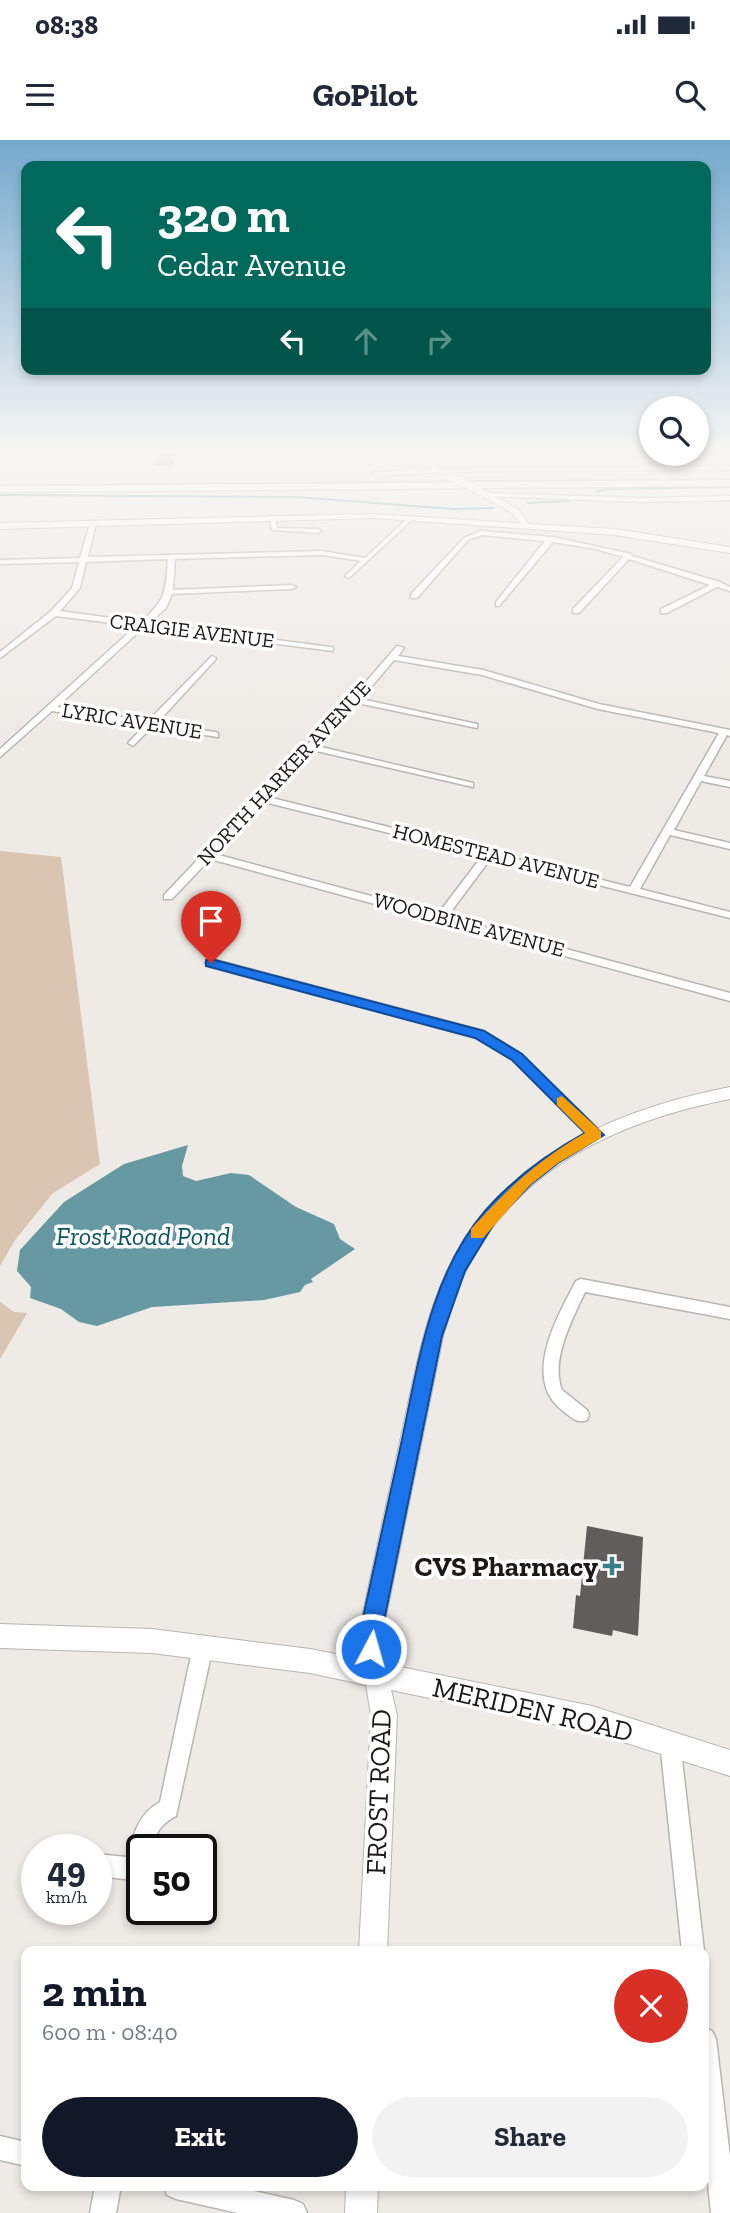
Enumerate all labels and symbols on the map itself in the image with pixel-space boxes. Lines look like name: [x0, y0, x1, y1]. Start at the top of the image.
street label: CRAIGIE AVENUE: [108, 608, 276, 653]
street label: NORTH HARKER AVENUE: [192, 675, 376, 870]
street label: LYRIC AVENUE: [60, 697, 204, 744]
street label: HOMESTEAD AVENUE: [390, 818, 602, 893]
street label: WOODBINE AVENUE: [371, 887, 567, 962]
pin: [181, 891, 241, 963]
water label: Frost Road Pond: [56, 1220, 230, 1252]
place label: CVS Pharmacy: [415, 1550, 598, 1583]
marker: CVS Pharmacy: [604, 1558, 620, 1574]
position arrow: [334, 1612, 408, 1686]
street label: MERIDEN ROAD: [429, 1670, 636, 1749]
street label: FROST ROAD: [359, 1709, 398, 1875]
speed limit sign: 50: [126, 1834, 217, 1925]

